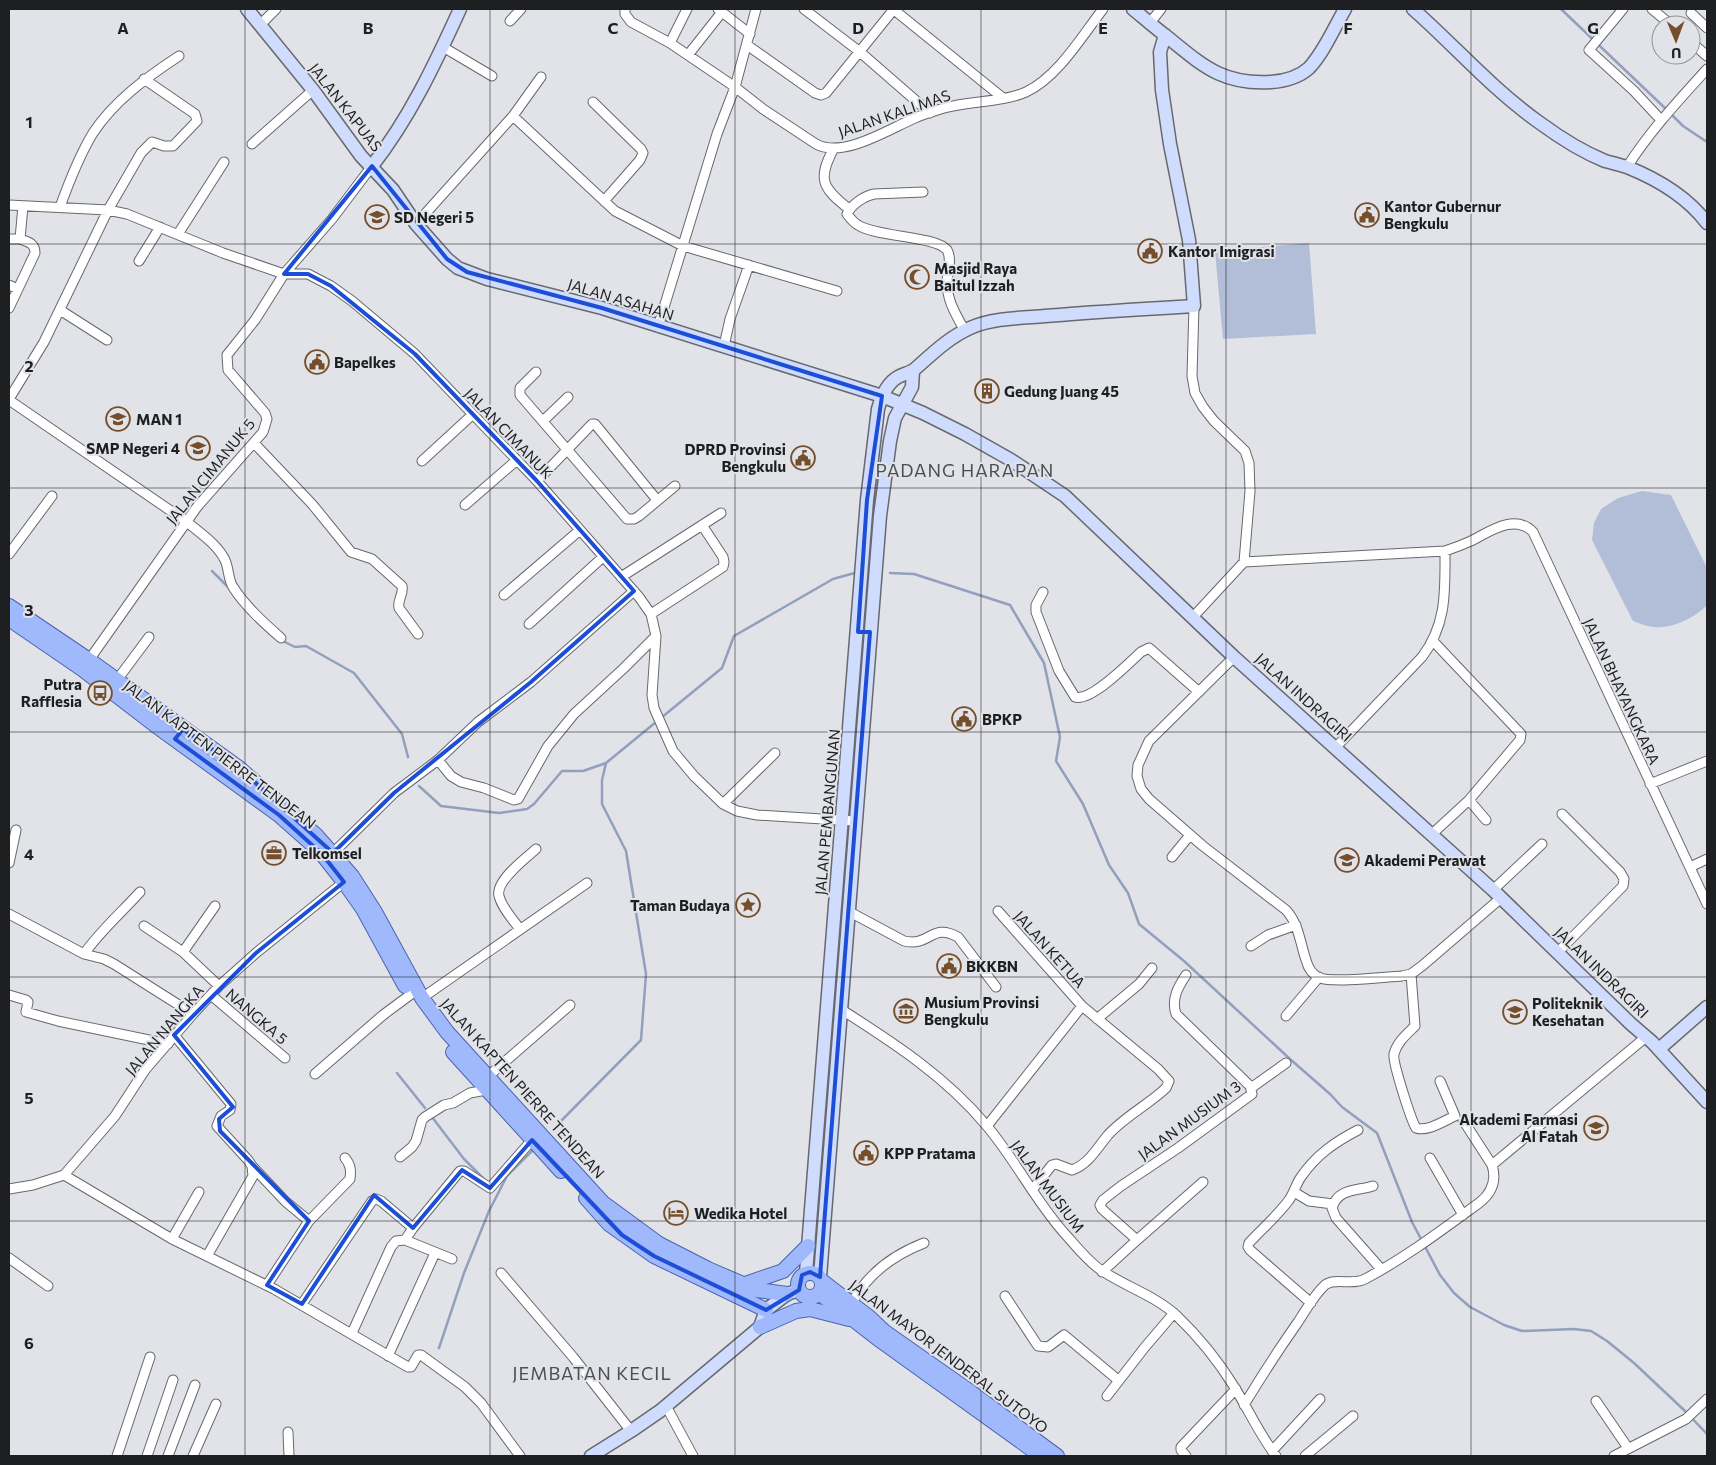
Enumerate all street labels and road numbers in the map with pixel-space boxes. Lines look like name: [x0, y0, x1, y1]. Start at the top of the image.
street label: JALAN KAPUAS: [306, 59, 386, 155]
street label: JALAN KALI MAS: [836, 85, 953, 141]
street label: JALAN ASAHAN: [566, 274, 676, 324]
street label: JALAN CIMANUK: [461, 384, 557, 482]
street label: JALAN CIMANUK 5: [162, 414, 258, 528]
street label: JALAN BHAYANGKARA: [1580, 615, 1664, 767]
street label: JALAN INDRAGIRI: [1252, 649, 1356, 745]
street label: JALAN KAPTEN PIERRE TENDEAN: [120, 676, 320, 832]
street label: JALAN PEMBANGUNAN: [811, 728, 843, 896]
street label: JALAN KETUA: [1011, 907, 1089, 991]
street label: JALAN INDRAGIRI: [1551, 923, 1653, 1021]
street label: JALAN NANGKA: [121, 981, 207, 1079]
street label: NANGKA 5: [222, 984, 292, 1048]
street label: JALAN KAPTEN PIERRE TENDEAN: [437, 994, 609, 1182]
street label: JALAN MUSIUM 3: [1134, 1077, 1244, 1163]
street label: JALAN MUSIUM: [1007, 1136, 1089, 1236]
street label: JALAN MAYOR JENDERAL SUTOYO: [846, 1275, 1052, 1437]

